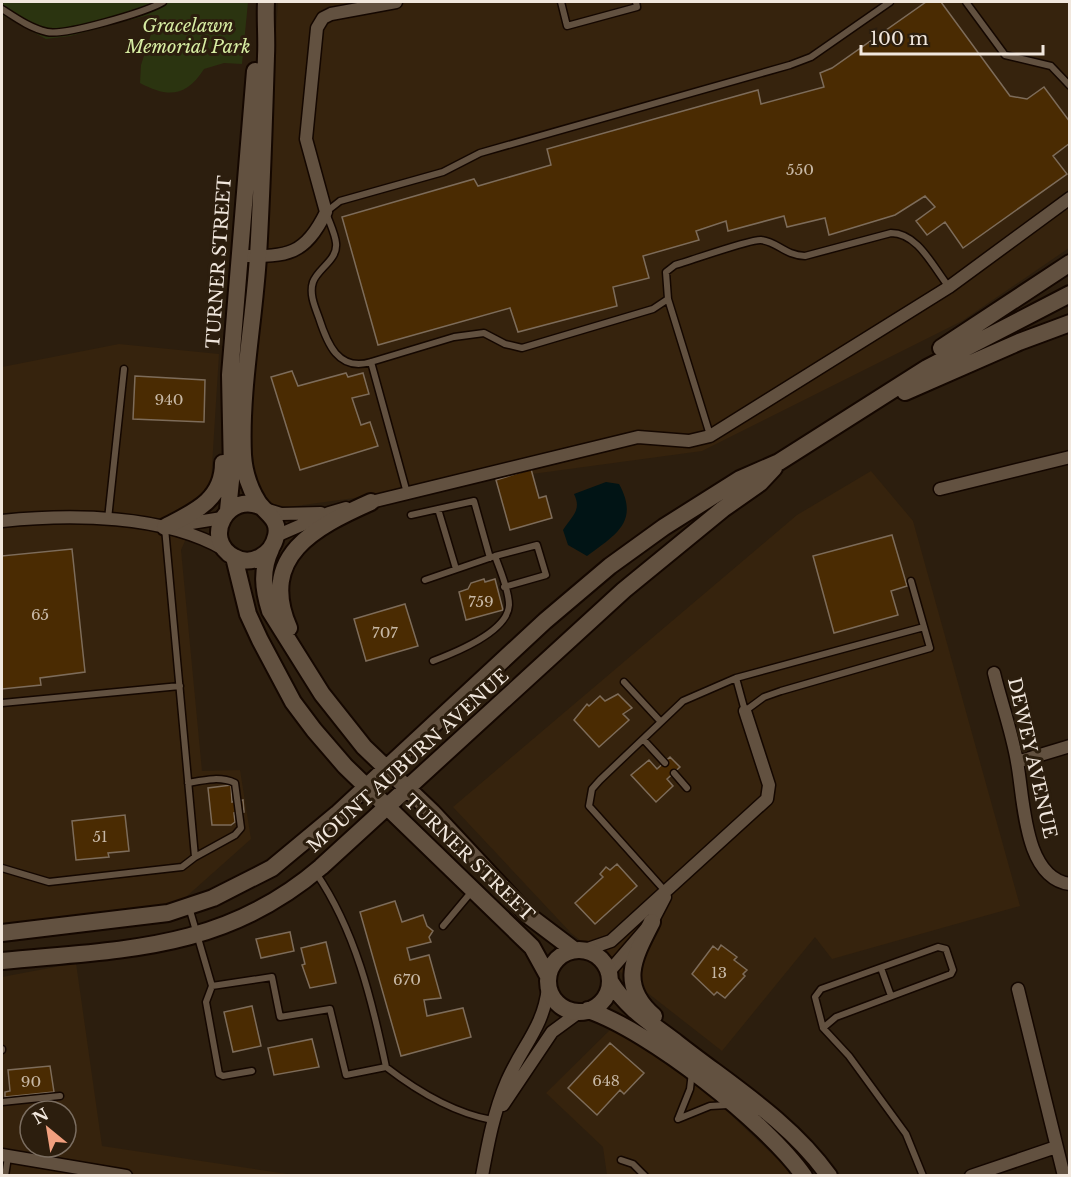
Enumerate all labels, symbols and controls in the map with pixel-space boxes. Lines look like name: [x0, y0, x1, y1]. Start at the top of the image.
park label: Gracelawn Memorial Park: [125, 15, 250, 58]
scale bar: [861, 18, 1042, 56]
text: 100 m: [870, 28, 928, 50]
house number: 550: [786, 160, 814, 179]
street label: TURNER STREET: [202, 174, 236, 349]
house number: 940: [154, 390, 184, 409]
house number: 759: [468, 592, 494, 611]
house number: 65: [31, 605, 49, 624]
house number: 707: [372, 623, 398, 642]
street label: MOUNT AUBURN AVENUE: [303, 665, 513, 857]
street label: DEWEY AVENUE: [1003, 675, 1061, 841]
street label: TURNER STREET: [399, 790, 539, 926]
house number: 51: [92, 827, 108, 846]
house number: 13: [711, 963, 727, 982]
house number: 670: [393, 970, 421, 989]
house number: 648: [592, 1071, 620, 1090]
house number: 90: [21, 1072, 41, 1091]
north arrow: [18, 1099, 78, 1159]
text: N: [29, 1104, 52, 1128]

